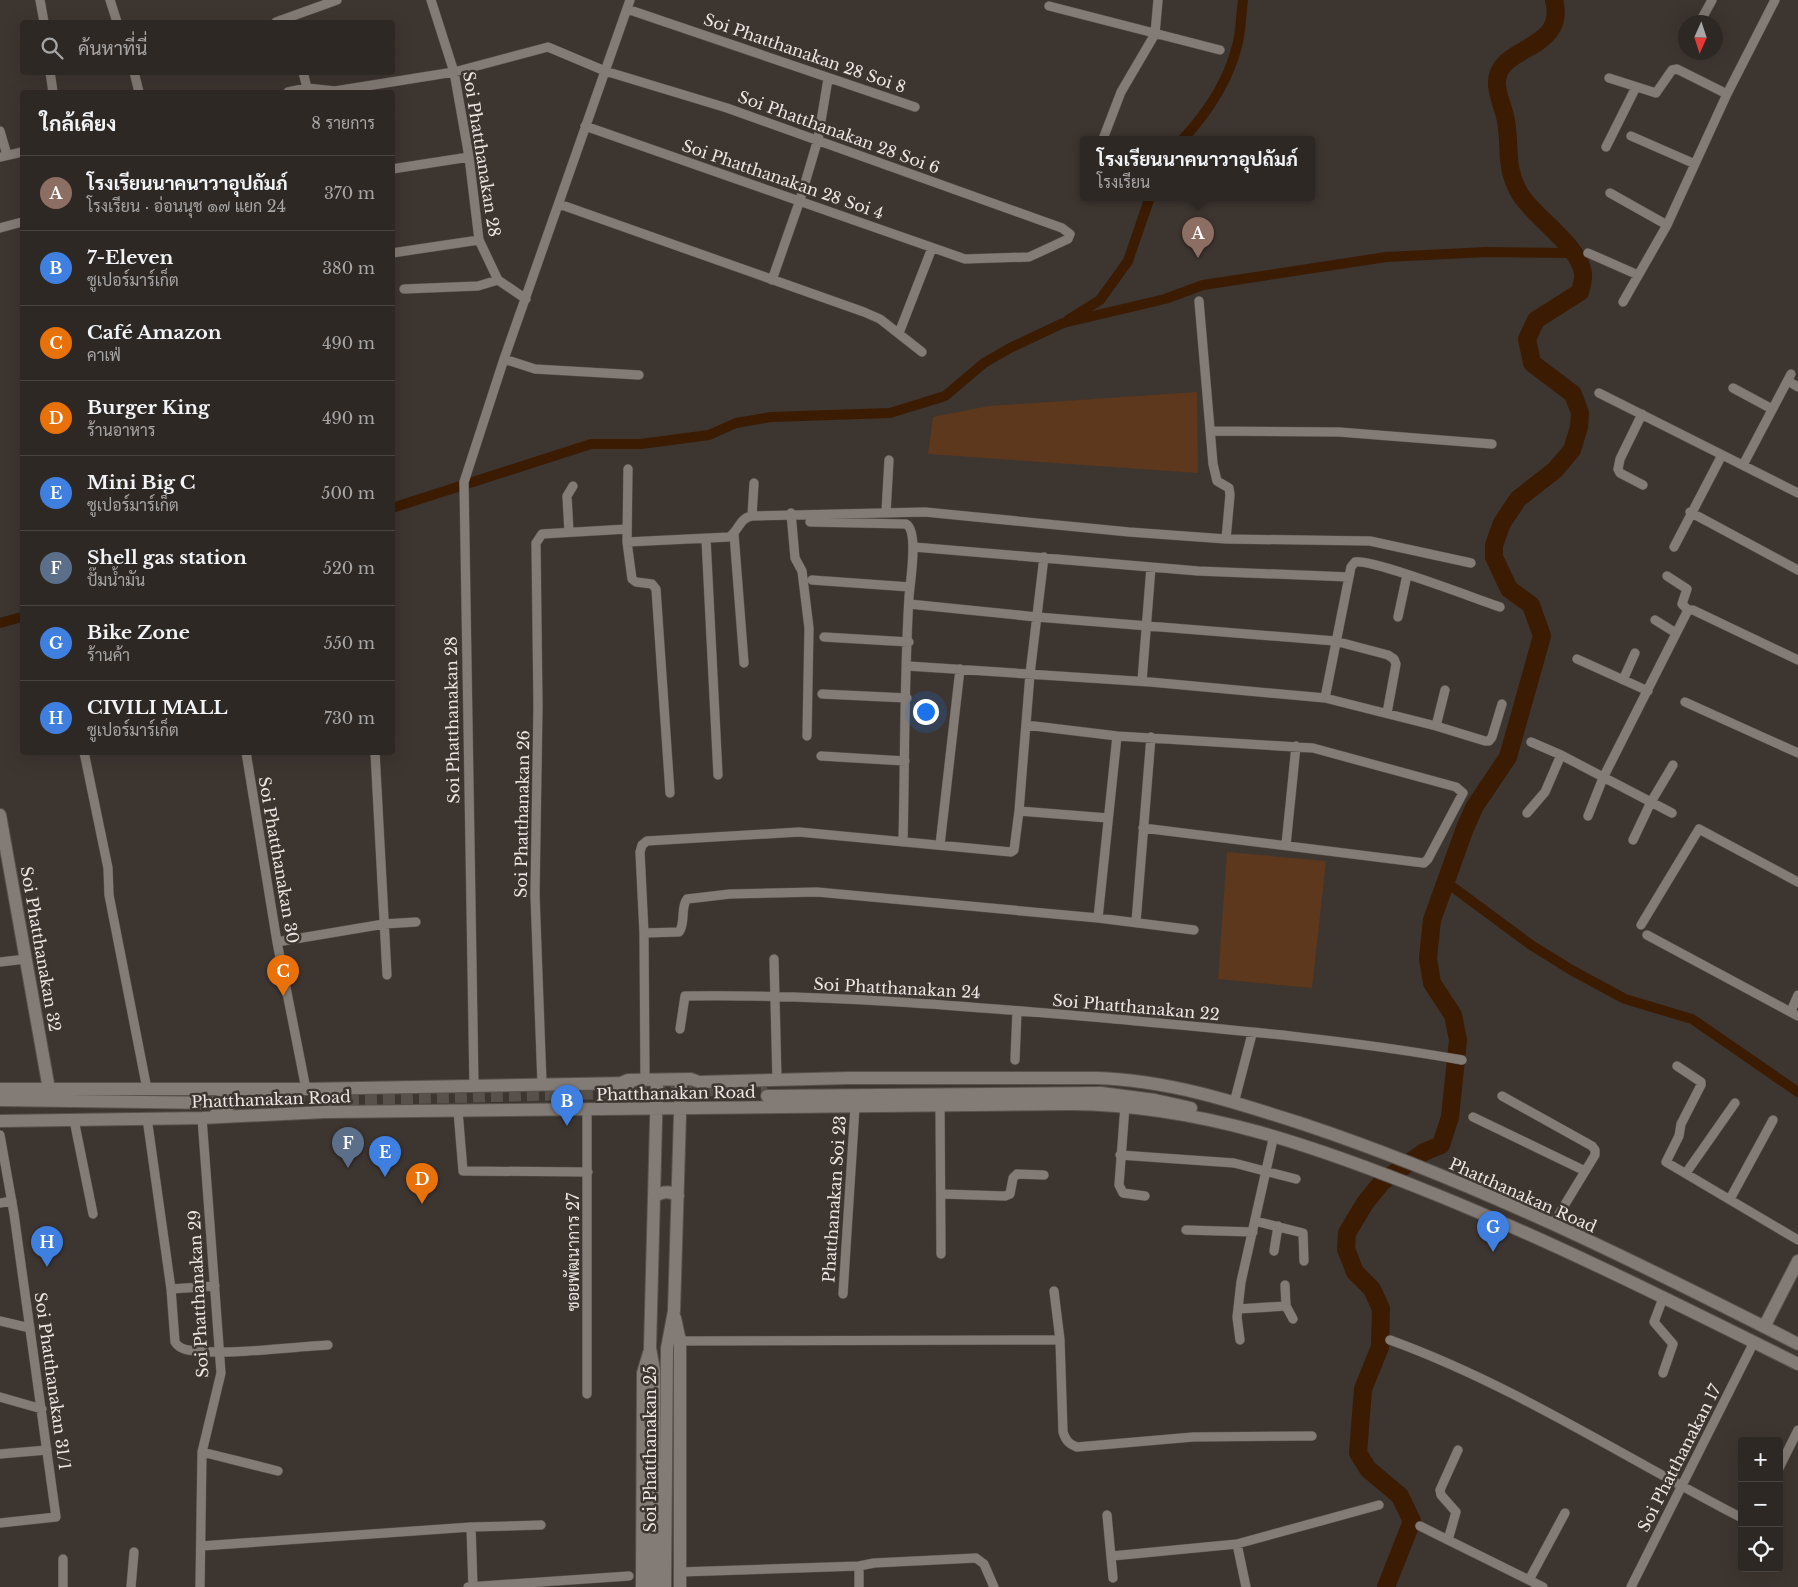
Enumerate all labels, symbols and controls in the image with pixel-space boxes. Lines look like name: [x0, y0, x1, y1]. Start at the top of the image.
street label: Soi Phatthanakan 28 Soi 8: [701, 9, 909, 97]
north arrow: [1678, 15, 1723, 60]
search box: [20, 20, 395, 75]
icon: search: [38, 34, 66, 62]
text: ค้นหาที่นี่: [78, 37, 147, 60]
street label: Soi Phatthanakan 28: [459, 70, 505, 238]
street label: Soi Phatthanakan 28 Soi 6: [735, 86, 943, 178]
text: ใกล้เคียง: [40, 111, 116, 137]
text: 8 รายการ: [311, 113, 375, 133]
street label: Soi Phatthanakan 28 Soi 4: [679, 135, 887, 223]
popup: [1080, 136, 1315, 201]
text: โรงเรียนนาคนาวาอุปถัมภ์: [1097, 148, 1298, 171]
text: โรงเรียนนาคนาวาอุปถัมภ์: [87, 172, 288, 195]
text: โรงเรียน: [1097, 172, 1150, 192]
text: A: [50, 183, 62, 203]
text: 370 m: [324, 183, 375, 203]
text: โรงเรียน · อ่อนนุช ๑๗ แยก 24: [87, 196, 286, 216]
pin: A: [1182, 217, 1214, 258]
text: 7-Eleven: [87, 246, 173, 269]
text: B: [50, 258, 62, 278]
text: 380 m: [322, 258, 375, 278]
text: ซูเปอร์มาร์เก็ต: [87, 270, 179, 290]
text: Café Amazon: [87, 321, 222, 344]
text: C: [49, 333, 63, 353]
text: 490 m: [322, 333, 375, 353]
text: คาเฟ่: [87, 345, 121, 365]
text: Burger King: [87, 396, 210, 419]
text: D: [49, 408, 63, 428]
text: 490 m: [322, 408, 375, 428]
text: ร้านอาหาร: [87, 420, 156, 440]
text: Mini Big C: [87, 471, 195, 494]
text: E: [50, 483, 62, 503]
text: 500 m: [321, 483, 375, 503]
text: ซูเปอร์มาร์เก็ต: [87, 495, 179, 515]
text: Shell gas station: [87, 546, 247, 569]
text: F: [50, 558, 62, 578]
text: 520 m: [323, 558, 375, 578]
text: ปั๊มน้ำมัน: [87, 570, 145, 590]
text: Bike Zone: [87, 621, 190, 644]
text: G: [49, 633, 63, 653]
text: 550 m: [324, 633, 375, 653]
street label: Soi Phatthanakan 28: [441, 636, 463, 804]
text: ร้านค้า: [87, 645, 130, 665]
text: CIVILI MALL: [87, 696, 228, 719]
your location: [913, 699, 939, 725]
text: H: [48, 708, 64, 728]
text: 730 m: [324, 708, 375, 728]
text: ซูเปอร์มาร์เก็ต: [87, 720, 179, 740]
street label: Soi Phatthanakan 26: [511, 730, 533, 898]
street label: Soi Phatthanakan 30: [254, 775, 304, 945]
street label: Soi Phatthanakan 32: [17, 865, 65, 1033]
pin: C: [267, 955, 299, 996]
street label: Soi Phatthanakan 24: [813, 974, 981, 1002]
street label: Soi Phatthanakan 22: [1052, 990, 1220, 1024]
street label: Phatthanakan Road: [596, 1082, 756, 1104]
pin: B: [551, 1085, 583, 1126]
street label: Phatthanakan Road: [191, 1086, 351, 1112]
street label: Phatthanakan Soi 23: [818, 1115, 850, 1283]
pin: F: [332, 1127, 364, 1168]
pin: E: [369, 1136, 401, 1177]
street label: Phatthanakan Road: [1446, 1153, 1600, 1237]
pin: D: [406, 1163, 438, 1204]
street label: ซอยพัฒนาการ 27: [563, 1192, 583, 1311]
street label: Soi Phatthanakan 29: [184, 1210, 212, 1378]
pin: G: [1477, 1211, 1509, 1252]
pin: H: [31, 1226, 63, 1267]
street label: Soi Phatthanakan 31/1: [31, 1291, 75, 1471]
street label: Soi Phatthanakan 25: [640, 1366, 660, 1532]
street label: Soi Phatthanakan 17: [1633, 1380, 1725, 1535]
map controls: [1738, 1437, 1783, 1572]
button: +: [1738, 1437, 1783, 1482]
button: −: [1738, 1482, 1783, 1527]
button: locate: [1738, 1527, 1783, 1572]

